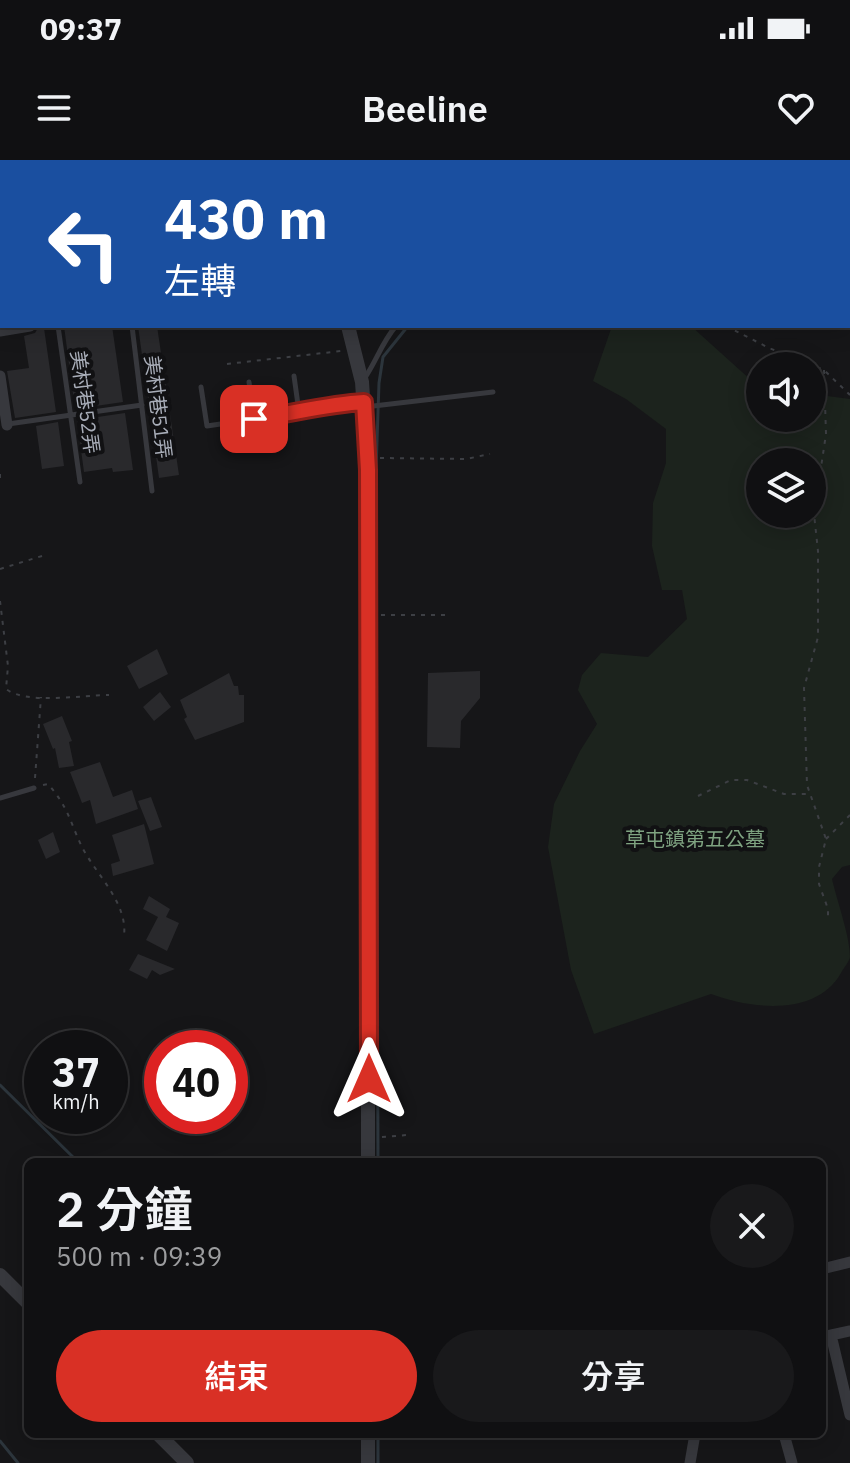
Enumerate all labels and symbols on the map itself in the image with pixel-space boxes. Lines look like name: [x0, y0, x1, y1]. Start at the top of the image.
street label: 美村巷52弄: [65, 349, 106, 455]
street label: 美村巷51弄: [139, 354, 178, 460]
pin: [220, 385, 288, 453]
park label: 草屯鎮第五公墓: [625, 825, 765, 852]
speed limit sign: 40: [144, 1030, 248, 1134]
position arrow: [327, 1037, 411, 1121]

